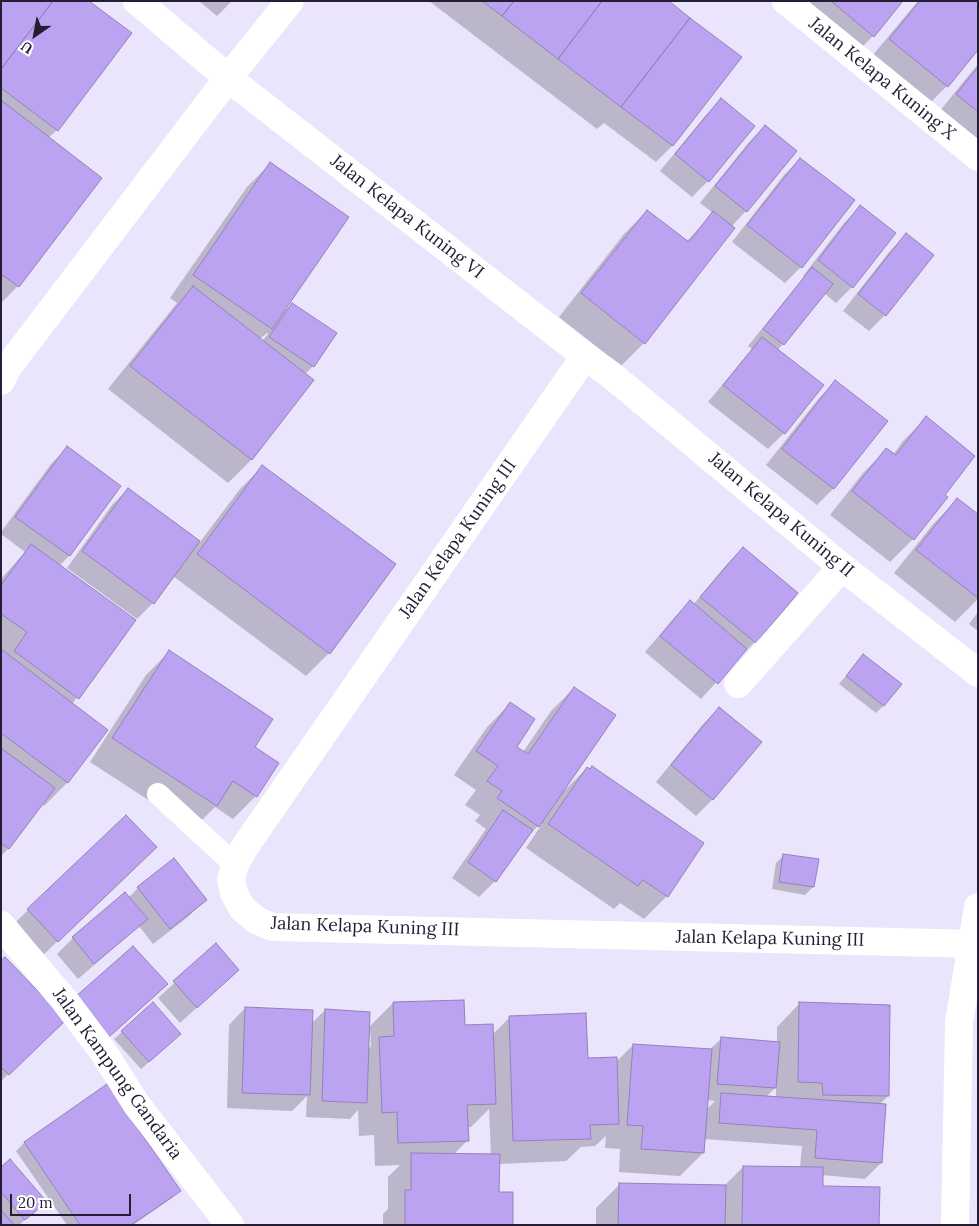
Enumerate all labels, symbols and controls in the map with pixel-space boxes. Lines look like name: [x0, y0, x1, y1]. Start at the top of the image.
north arrow: [10, 10, 60, 60]
street label: Jalan Kelapa Kuning X: [804, 13, 960, 145]
text: U: [17, 37, 36, 58]
street label: Jalan Kelapa Kuning VI: [326, 150, 488, 284]
street label: Jalan Kelapa Kuning II: [704, 448, 858, 582]
street label: Jalan Kelapa Kuning III: [395, 455, 521, 623]
street label: Jalan Kelapa Kuning III: [270, 913, 460, 941]
street label: Jalan Kelapa Kuning III: [675, 927, 865, 951]
street label: Jalan Kampung Gandaria: [48, 984, 186, 1164]
scale bar: [12, 1184, 134, 1216]
text: 20 m: [18, 1193, 53, 1212]

